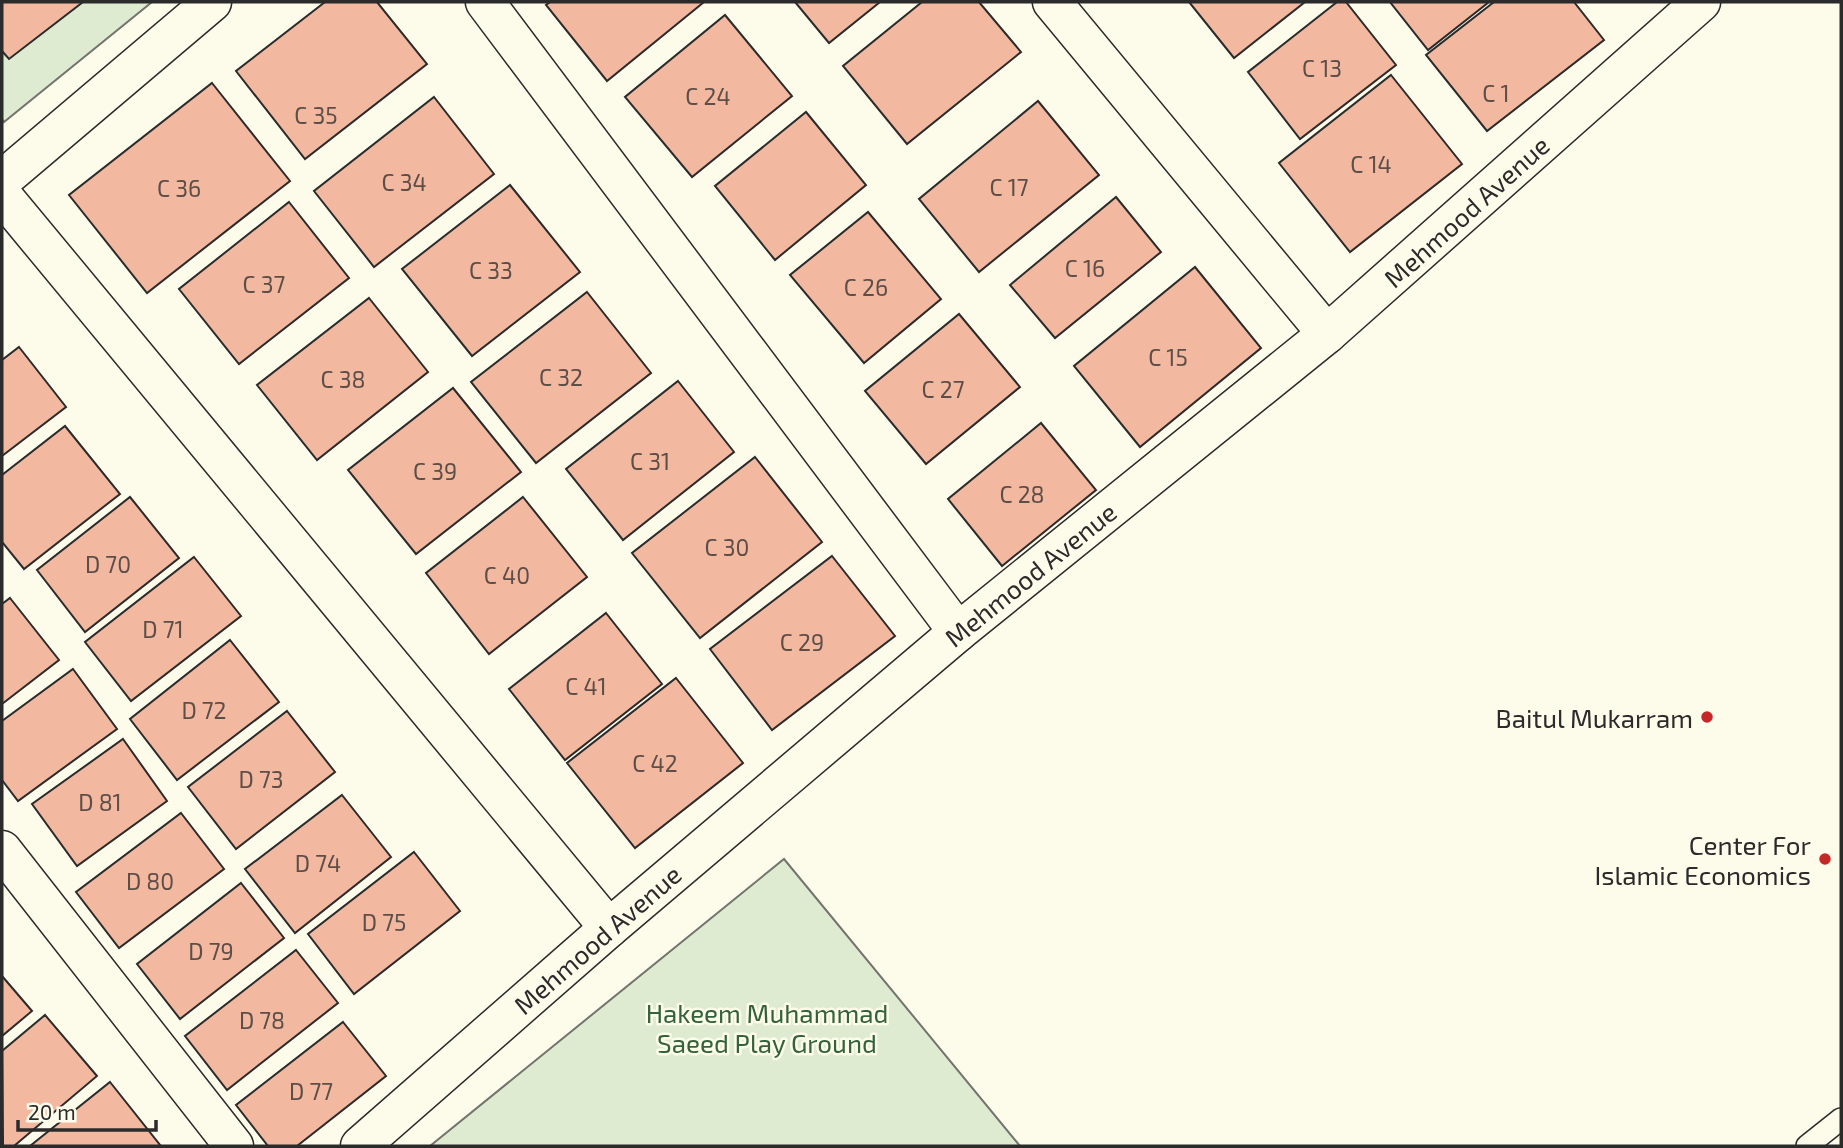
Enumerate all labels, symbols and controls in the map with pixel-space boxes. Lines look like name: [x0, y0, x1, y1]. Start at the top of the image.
house number: C 13: [1302, 54, 1342, 82]
house number: C 1: [1482, 79, 1510, 107]
house number: C 24: [685, 82, 731, 110]
house number: C 35: [294, 101, 338, 129]
street label: Mehmood Avenue: [1377, 129, 1555, 293]
house number: C 14: [1350, 150, 1392, 178]
house number: C 34: [381, 168, 427, 196]
house number: C 17: [989, 173, 1029, 201]
house number: C 36: [157, 174, 201, 202]
house number: C 16: [1065, 254, 1105, 282]
house number: C 33: [469, 256, 513, 284]
house number: C 37: [243, 270, 286, 298]
house number: C 26: [844, 273, 888, 301]
house number: C 15: [1148, 343, 1188, 371]
house number: C 32: [539, 363, 583, 391]
house number: C 38: [321, 365, 366, 393]
house number: C 27: [922, 375, 965, 403]
house number: C 31: [630, 447, 670, 475]
house number: C 39: [413, 457, 457, 485]
house number: C 28: [999, 480, 1045, 508]
street label: Mehmood Avenue: [938, 495, 1122, 653]
house number: C 30: [705, 533, 749, 561]
house number: D 70: [85, 550, 131, 578]
house number: C 40: [484, 561, 530, 589]
house number: D 71: [142, 615, 184, 643]
house number: C 29: [780, 628, 824, 656]
house number: C 41: [565, 672, 607, 700]
house number: D 72: [181, 696, 227, 724]
place label: Baitul Mukarram: [1496, 702, 1693, 733]
marker: Baitul Mukarram: [1699, 709, 1715, 725]
house number: C 42: [632, 749, 678, 777]
house number: D 73: [239, 765, 283, 793]
house number: D 81: [78, 788, 122, 816]
place label: Center For Islamic Economics: [1594, 829, 1811, 890]
house number: D 74: [295, 849, 341, 877]
marker: Center For Islamic Economics: [1817, 851, 1833, 867]
street label: Mehmood Avenue: [507, 858, 687, 1020]
house number: D 80: [126, 867, 174, 895]
house number: D 75: [362, 908, 406, 936]
house number: D 79: [188, 937, 234, 965]
park label: Hakeem Muhammad Saeed Play Ground: [646, 997, 888, 1058]
house number: D 78: [239, 1006, 285, 1034]
house number: D 77: [289, 1077, 333, 1105]
scale bar: [18, 1088, 156, 1132]
text: 20 m: [28, 1099, 76, 1124]

